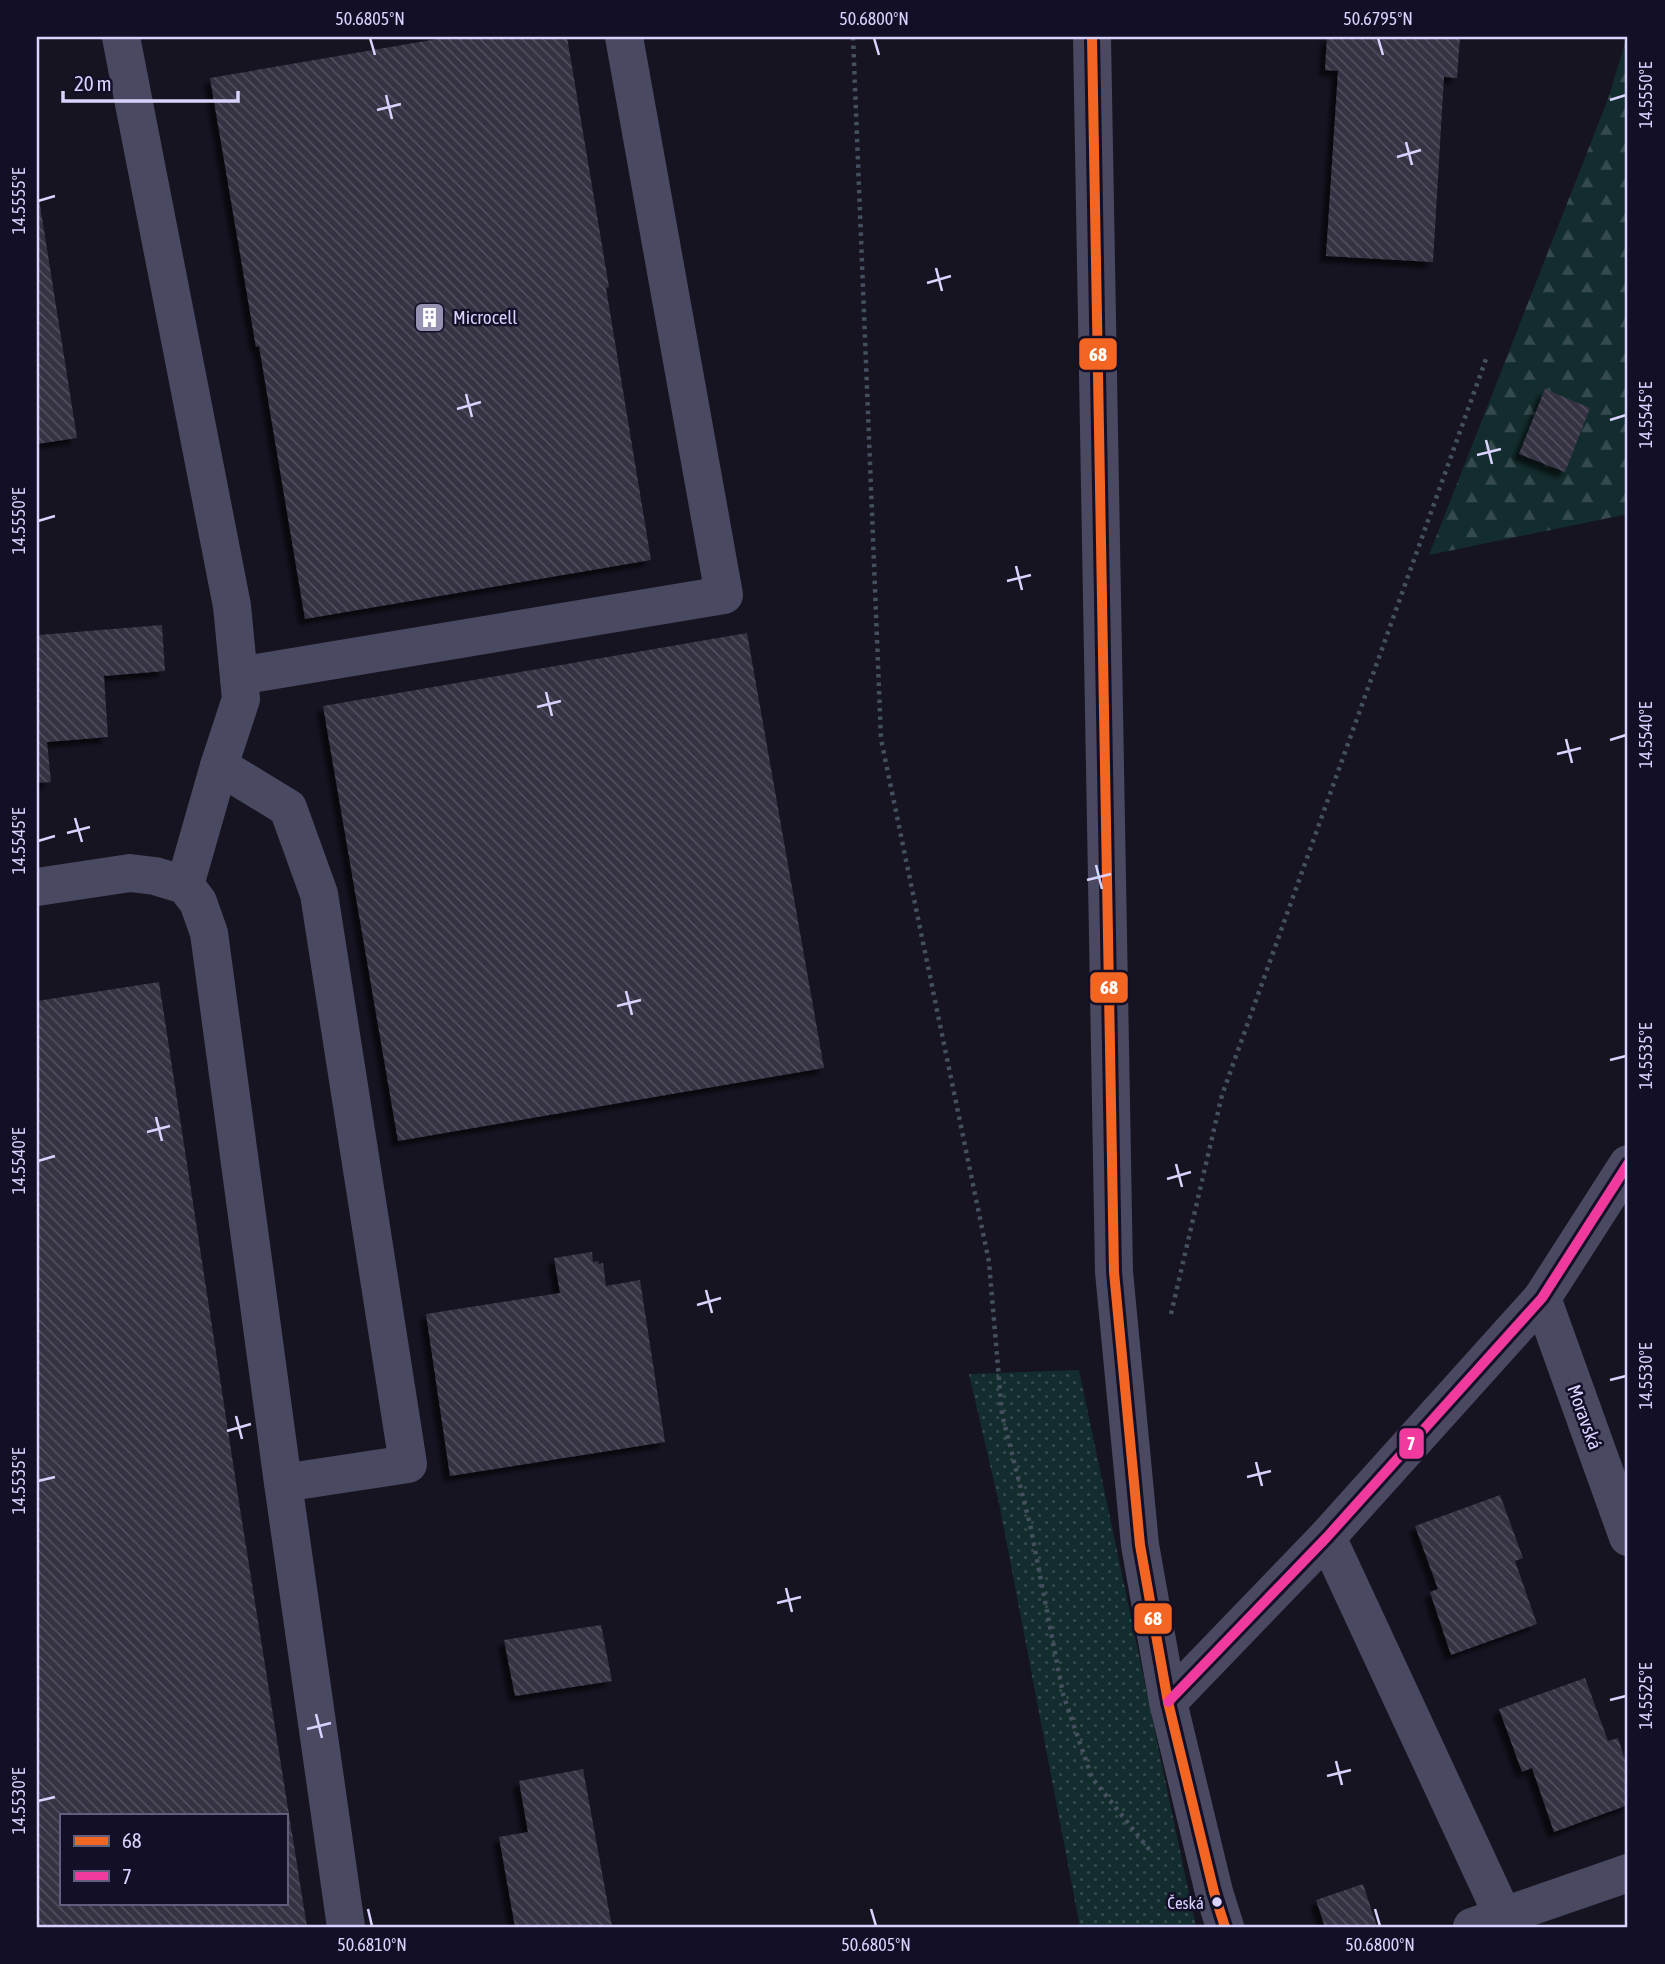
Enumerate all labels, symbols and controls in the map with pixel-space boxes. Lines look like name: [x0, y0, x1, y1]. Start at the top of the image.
text: 50.6805°N: [335, 8, 405, 29]
text: 50.6800°N: [839, 8, 909, 29]
text: 50.6795°N: [1343, 8, 1413, 29]
scale bar: [63, 60, 238, 104]
text: 14.5550°E: [1635, 61, 1656, 128]
text: 20 m: [74, 71, 112, 95]
text: 14.5555°E: [8, 167, 29, 234]
building icon: Microcell: [413, 300, 447, 334]
place label: Microcell: [453, 306, 517, 328]
line badge: 68: [1078, 337, 1118, 371]
text: 68: [1089, 343, 1107, 365]
text: 14.5545°E: [1635, 381, 1656, 448]
text: 14.5550°E: [8, 487, 29, 554]
text: 14.5540°E: [1635, 701, 1656, 768]
text: 14.5545°E: [8, 807, 29, 874]
line badge: 68: [1089, 971, 1129, 1004]
text: 68: [1100, 976, 1118, 998]
text: 14.5535°E: [1635, 1022, 1656, 1089]
text: 14.5540°E: [8, 1127, 29, 1194]
text: 14.5530°E: [1635, 1342, 1656, 1409]
street label: Moravská: [1563, 1382, 1607, 1452]
line badge: 7: [1398, 1427, 1425, 1460]
text: 7: [1407, 1432, 1416, 1454]
text: 14.5535°E: [8, 1447, 29, 1514]
line badge: 68: [1133, 1602, 1173, 1635]
text: 68: [1144, 1607, 1162, 1629]
text: 14.5525°E: [1635, 1662, 1656, 1729]
text: 14.5530°E: [8, 1767, 29, 1834]
legend: [60, 1814, 287, 1904]
text: 68: [122, 1828, 142, 1852]
text: 7: [122, 1864, 132, 1888]
place label: Česká: [1167, 1893, 1204, 1913]
marker: Česká: [1210, 1895, 1224, 1909]
text: 50.6810°N: [337, 1934, 407, 1955]
text: 50.6805°N: [841, 1934, 911, 1955]
text: 50.6800°N: [1345, 1934, 1415, 1955]

